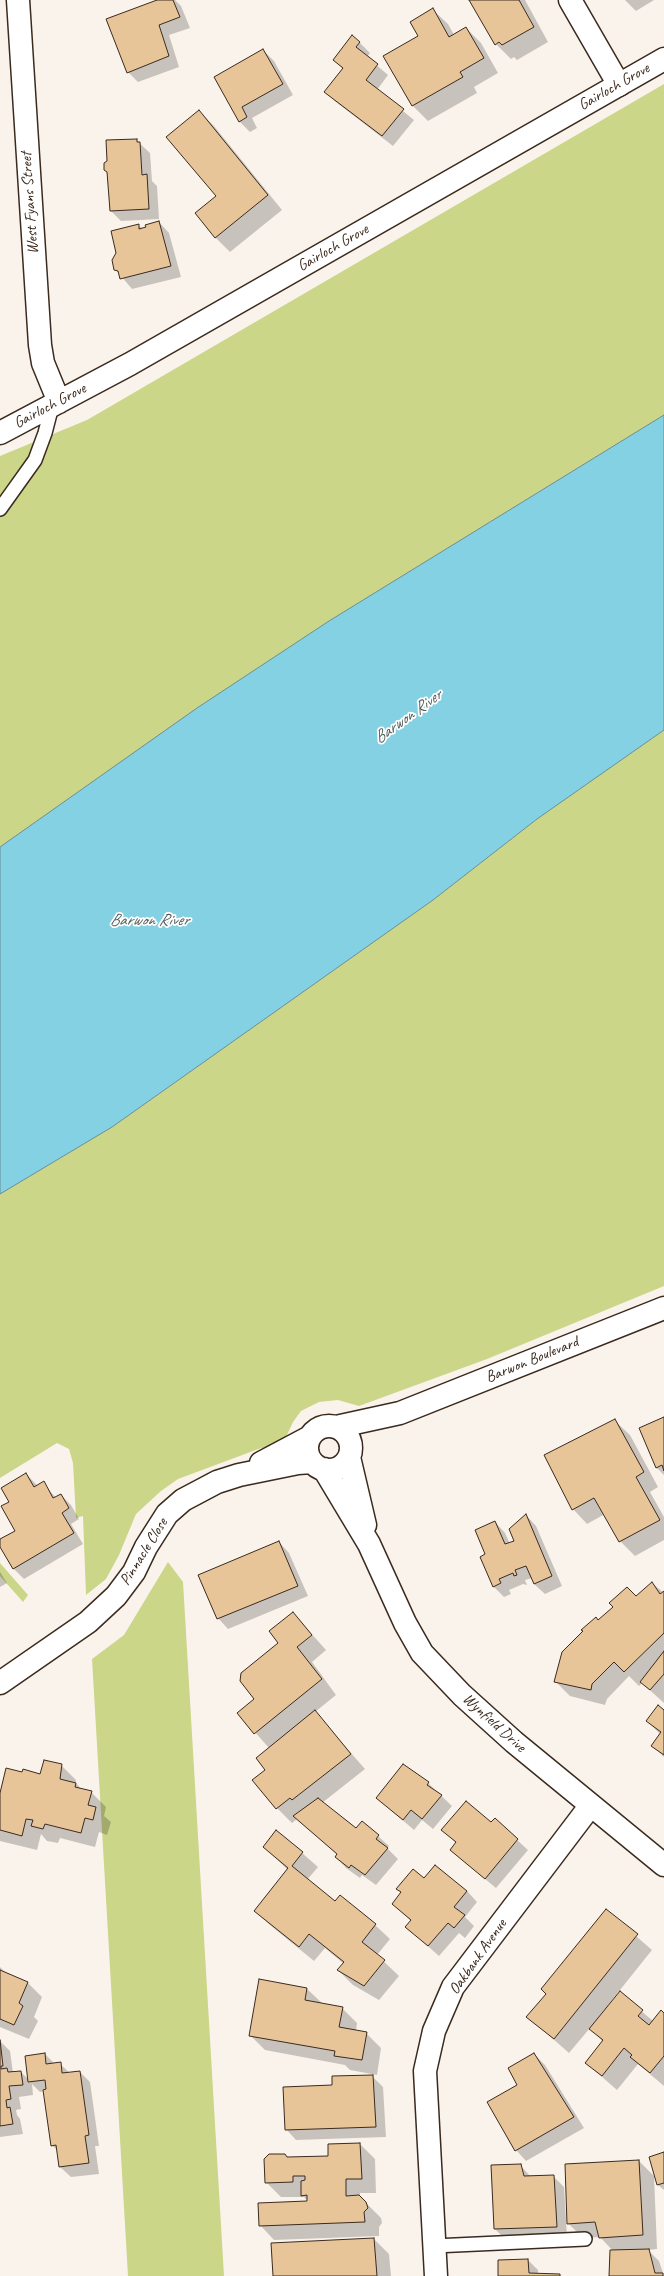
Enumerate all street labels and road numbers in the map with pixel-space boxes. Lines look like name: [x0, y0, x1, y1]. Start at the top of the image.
street label: Gairloch Grove: [575, 59, 653, 115]
street label: West Fyans Street: [17, 151, 43, 255]
street label: Gairloch Grove: [294, 220, 372, 276]
street label: Gairloch Grove: [11, 379, 89, 433]
street label: Barwon Boulevard: [483, 1333, 581, 1387]
street label: Pinnacle Close: [116, 1515, 172, 1589]
street label: Wynfield Drive: [458, 1690, 530, 1756]
street label: Oakbank Avenue: [445, 1916, 511, 1998]

